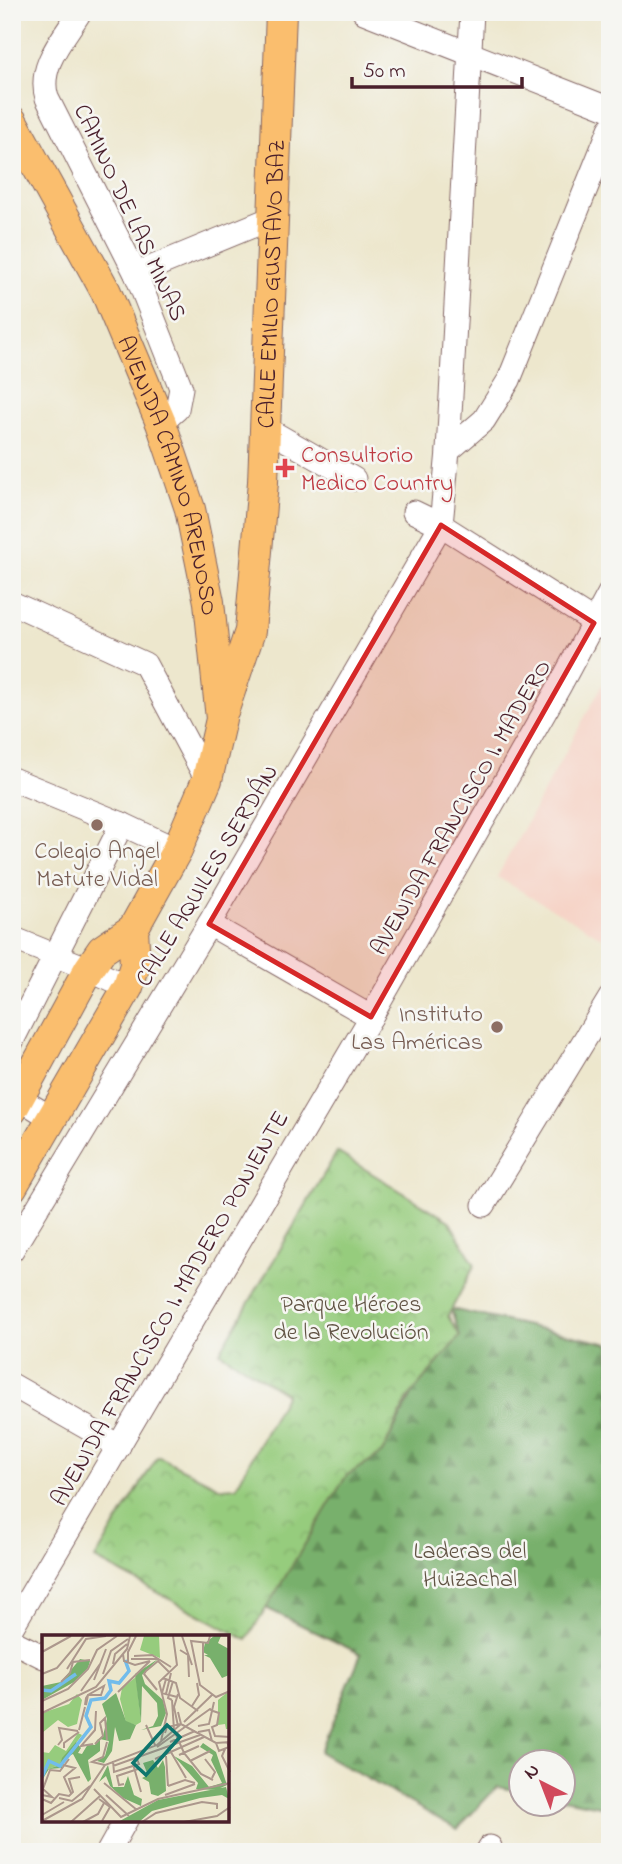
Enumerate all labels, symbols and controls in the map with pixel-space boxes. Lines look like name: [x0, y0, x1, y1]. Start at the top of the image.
scale bar: [352, 46, 522, 90]
text: 50 m: [363, 57, 406, 87]
street label: CAMINO DE LAS MINAS: [63, 99, 194, 327]
street label: CALLE EMILIO GUSTAVO BAZ: [250, 139, 296, 429]
street label: AVENIDA CAMINO ARENOSO: [106, 331, 225, 618]
place label: Consultorio Medico Country: [301, 439, 453, 503]
marker: Consultorio Medico Country: [275, 458, 295, 478]
street label: AVENIDA FRANCISCO I. MADERO: [363, 654, 561, 963]
street label: CALLE AQUILES SERDÁN: [128, 758, 289, 994]
marker: Colegio Angel Matute Vidal: [89, 817, 105, 833]
place label: Colegio Angel Matute Vidal: [34, 835, 160, 898]
place label: Instituto Las Américas: [351, 998, 483, 1061]
marker: Instituto Las Américas: [489, 1019, 505, 1035]
street label: AVENIDA FRANCISCO I. MADERO PONIENTE: [43, 1105, 299, 1514]
park label: Parque Héroes de la Revolución: [273, 1288, 429, 1351]
park label: Laderas del Huizachal: [414, 1535, 526, 1598]
inset map: [42, 1635, 229, 1822]
north arrow: [506, 1748, 576, 1818]
text: N: [518, 1758, 546, 1787]

